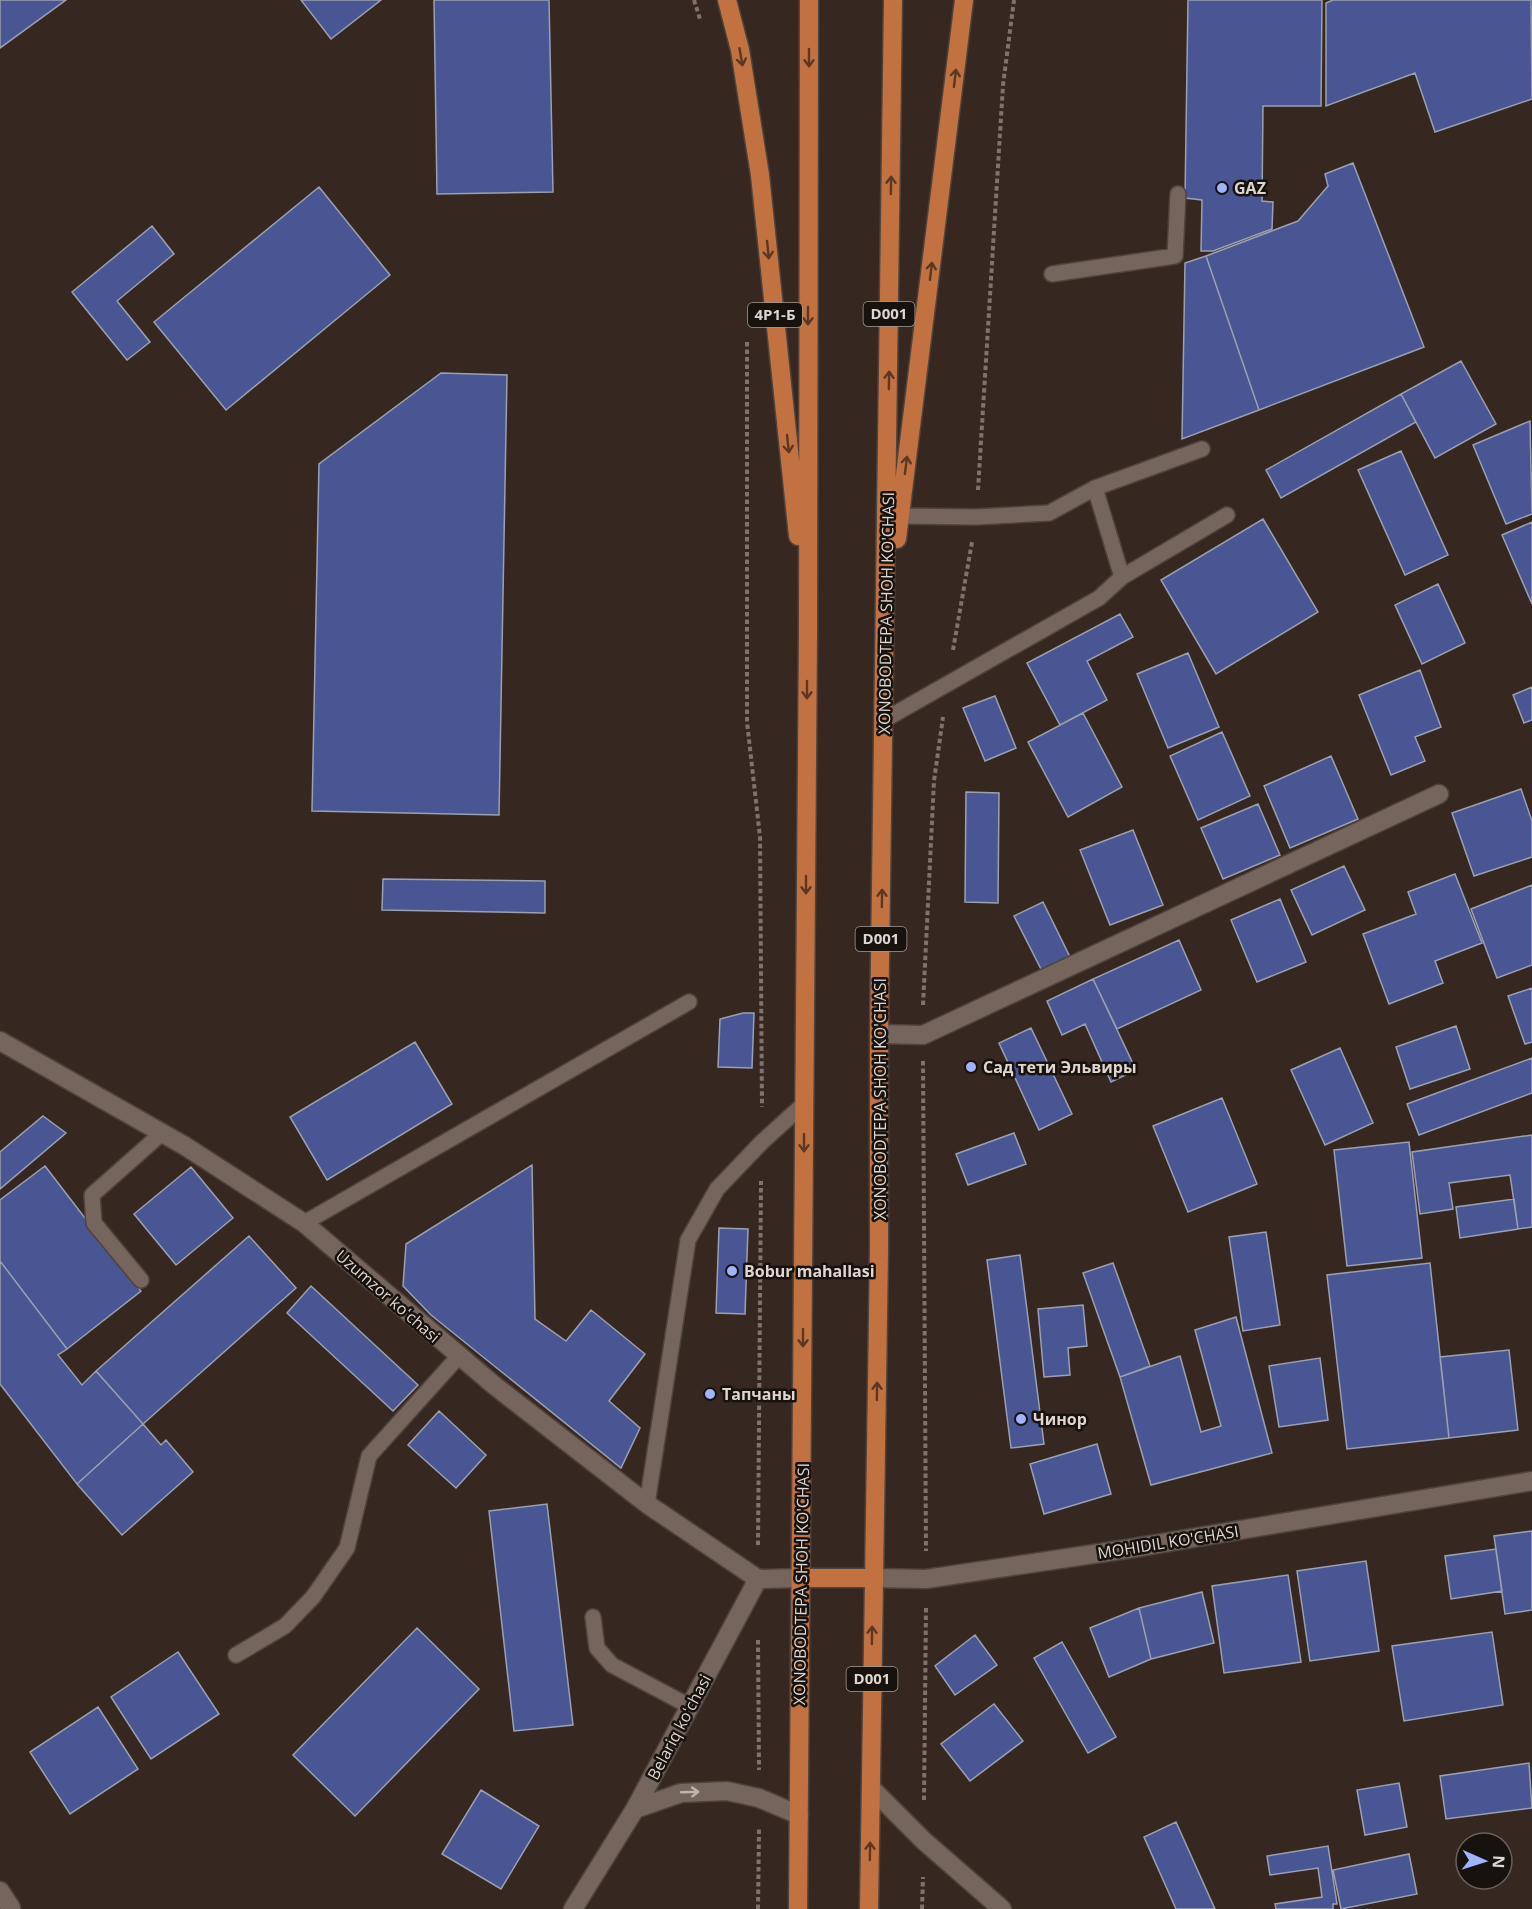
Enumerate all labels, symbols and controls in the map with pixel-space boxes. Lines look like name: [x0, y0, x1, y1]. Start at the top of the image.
one-way arrow: [735, 46, 746, 66]
one-way arrow: [803, 48, 815, 68]
one-way arrow: [950, 69, 961, 88]
one-way arrow: [885, 175, 897, 195]
place label: GAZ: [1234, 177, 1266, 199]
marker: GAZ: [1215, 181, 1229, 195]
one-way arrow: [763, 239, 774, 259]
one-way arrow: [925, 262, 936, 282]
road number: D001: [864, 302, 914, 326]
road number: 4Р1-Б: [748, 303, 802, 327]
one-way arrow: [802, 306, 814, 326]
one-way arrow: [883, 370, 895, 390]
one-way arrow: [783, 433, 794, 453]
one-way arrow: [901, 456, 912, 475]
street label: XONOBODTEPA SHOH KO'CHASI: [873, 492, 899, 734]
one-way arrow: [802, 680, 813, 700]
one-way arrow: [800, 875, 812, 895]
one-way arrow: [876, 889, 887, 909]
road number: D001: [856, 927, 906, 951]
street label: XONOBODTEPA SHOH KO'CHASI: [869, 978, 891, 1220]
place label: Сад тети Эльвиры: [983, 1056, 1137, 1078]
marker: Сад тети Эльвиры: [964, 1060, 978, 1074]
one-way arrow: [799, 1133, 810, 1153]
street label: Uzumzor koʻchasi: [331, 1245, 445, 1347]
place label: Bobur mahallasi: [744, 1260, 875, 1282]
marker: Bobur mahallasi: [725, 1264, 739, 1278]
one-way arrow: [797, 1328, 809, 1348]
one-way arrow: [871, 1381, 883, 1401]
place label: Тапчаны: [722, 1383, 796, 1405]
marker: Тапчаны: [703, 1387, 717, 1401]
place label: Чинор: [1033, 1408, 1087, 1430]
marker: Чинор: [1014, 1412, 1028, 1426]
street label: XONOBODTEPA SHOH KO'CHASI: [788, 1463, 814, 1705]
street label: MOHIDIL KO'CHASI: [1096, 1520, 1240, 1564]
one-way arrow: [866, 1625, 878, 1645]
road number: D001: [846, 1667, 898, 1691]
street label: Belariq koʻchasi: [642, 1670, 716, 1784]
one-way arrow: [680, 1787, 700, 1798]
north arrow: [1454, 1831, 1514, 1891]
one-way arrow: [864, 1841, 876, 1861]
text: N: [1488, 1855, 1510, 1869]

